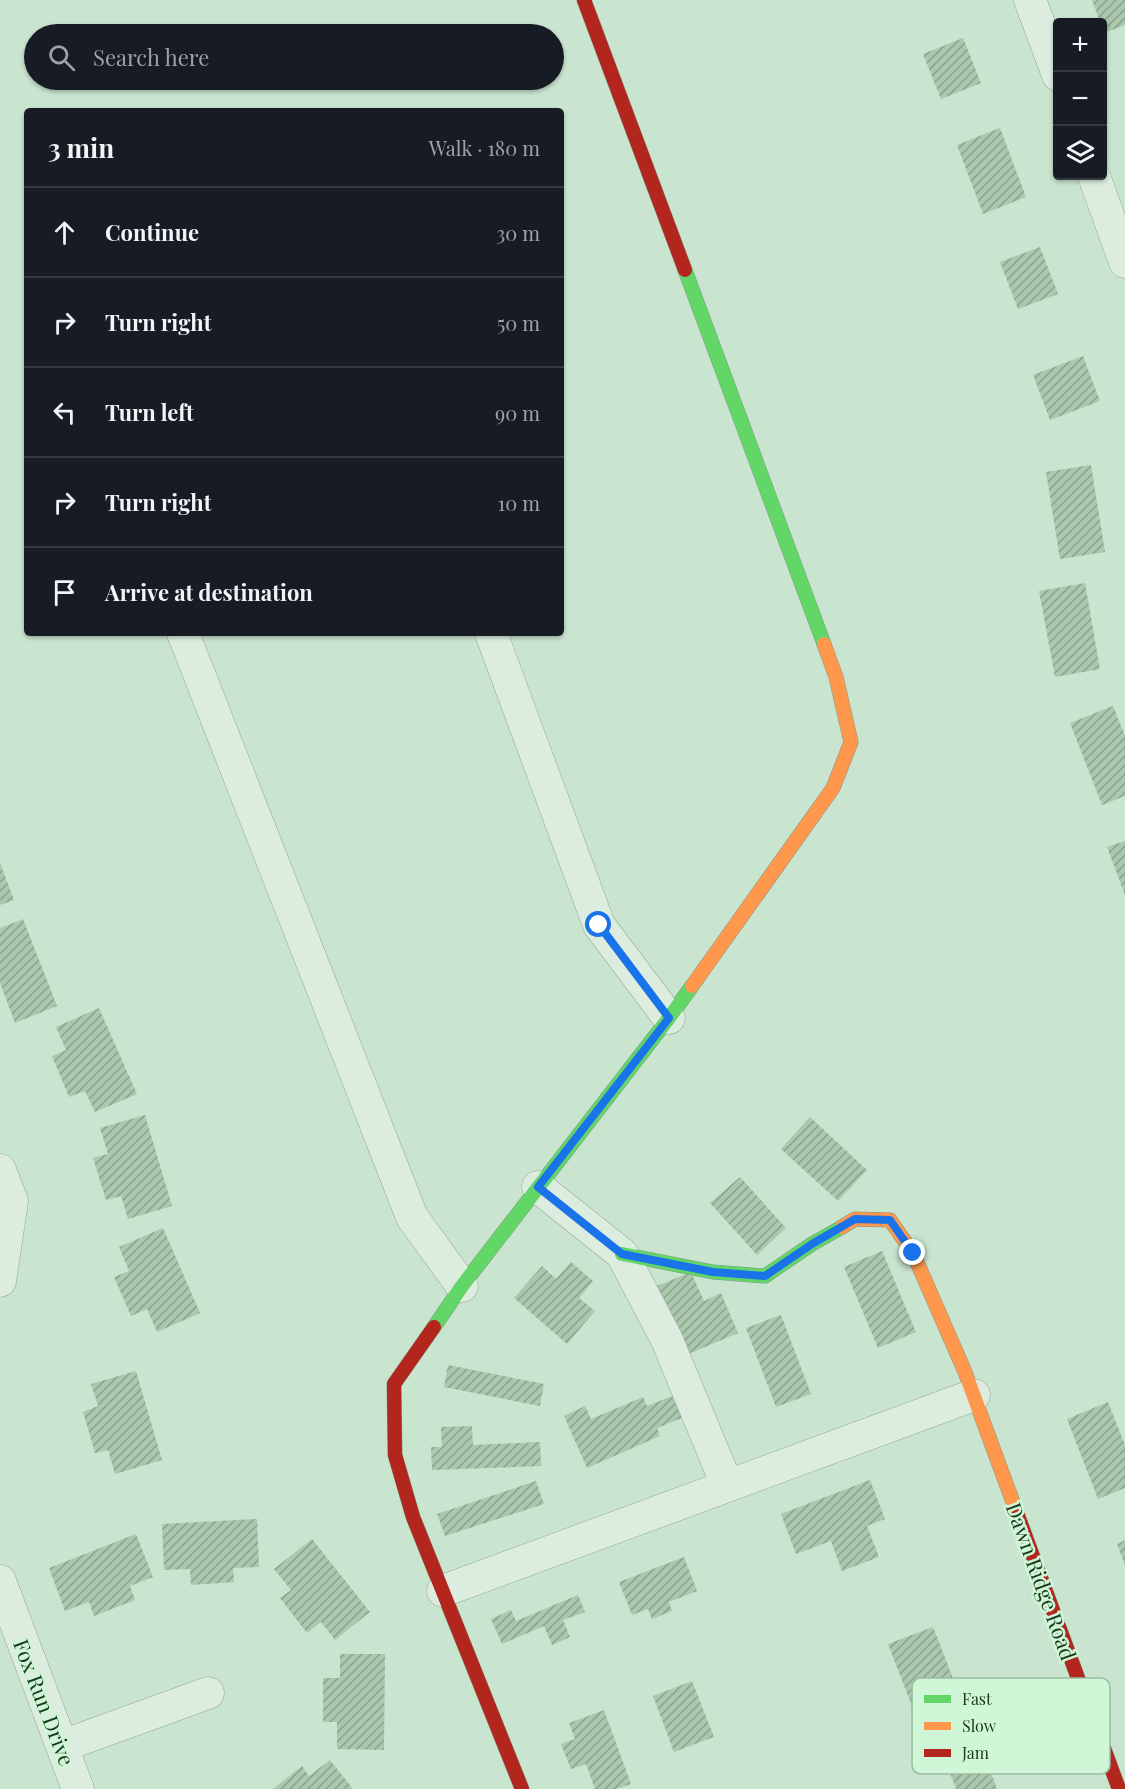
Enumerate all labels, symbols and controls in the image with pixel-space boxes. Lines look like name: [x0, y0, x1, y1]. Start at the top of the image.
map controls: [1053, 18, 1107, 180]
button: +: [1053, 18, 1107, 72]
search box: [24, 24, 564, 90]
icon: search: [45, 41, 78, 74]
text: Search here: [93, 42, 209, 72]
button: −: [1053, 72, 1107, 126]
button: layers: [1053, 126, 1107, 180]
text: 3 min: [48, 130, 114, 165]
text: Walk · 180 m: [429, 134, 540, 161]
icon: ahead: [48, 216, 81, 249]
text: Continue: [105, 217, 199, 247]
text: 30 m: [496, 219, 540, 246]
icon: right: [48, 306, 81, 339]
text: Turn right: [105, 307, 211, 337]
text: 50 m: [497, 309, 540, 336]
icon: left: [48, 396, 81, 429]
text: Turn left: [105, 397, 194, 427]
text: 90 m: [495, 399, 540, 426]
icon: right: [48, 486, 81, 519]
text: Turn right: [105, 487, 211, 517]
text: 10 m: [498, 489, 540, 516]
icon: arrive: [48, 576, 81, 609]
text: Arrive at destination: [105, 577, 313, 607]
route start: [585, 911, 611, 937]
route end: [899, 1239, 925, 1265]
street label: Dawn Ridge Road: [1000, 1498, 1084, 1664]
street label: Fox Run Drive: [8, 1635, 82, 1769]
legend: [912, 1678, 1110, 1774]
text: Fast: [962, 1688, 992, 1709]
text: Slow: [962, 1715, 997, 1736]
text: Jam: [961, 1742, 989, 1763]

